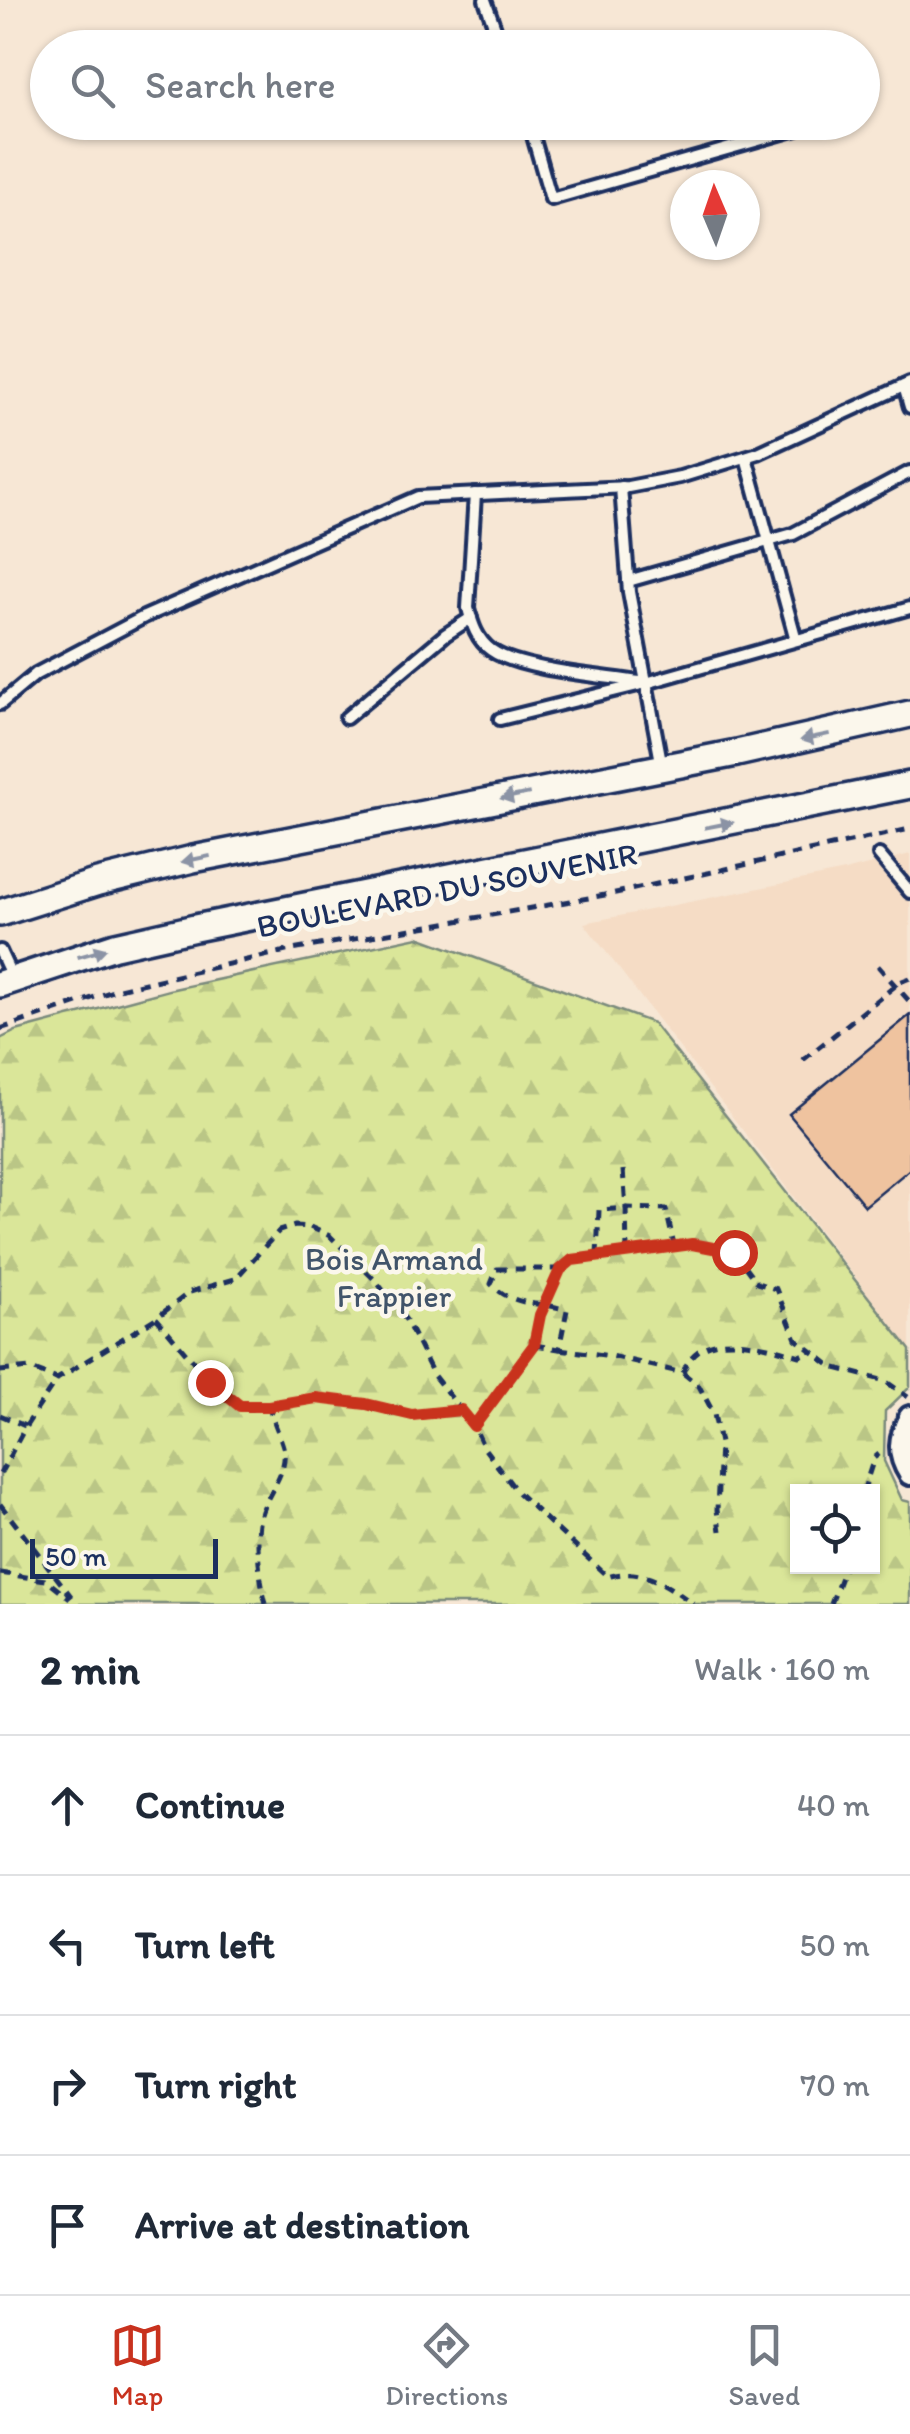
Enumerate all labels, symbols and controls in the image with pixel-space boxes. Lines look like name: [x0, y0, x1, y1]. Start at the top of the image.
search box: [30, 30, 880, 140]
icon: search: [65, 58, 120, 113]
text: Search here: [145, 62, 336, 108]
north arrow: [670, 170, 760, 260]
one-way arrow: [799, 730, 830, 746]
one-way arrow: [499, 788, 530, 804]
one-way arrow: [704, 817, 735, 832]
street label: BOULEVARD DU SOUVENIR: [254, 834, 640, 946]
one-way arrow: [180, 852, 211, 867]
one-way arrow: [77, 945, 108, 960]
route start: [712, 1230, 758, 1276]
park label: Bois Armand Frappier: [305, 1240, 483, 1315]
route end: [188, 1360, 234, 1406]
map controls: [790, 1484, 880, 1574]
button: locate: [790, 1484, 880, 1574]
scale bar: [30, 1534, 218, 1578]
text: 50 m: [45, 1539, 107, 1573]
text: 2 min: [40, 1644, 140, 1695]
text: Walk · 160 m: [694, 1650, 870, 1688]
icon: ahead: [40, 1778, 95, 1833]
text: Continue: [135, 1782, 285, 1828]
text: 40 m: [797, 1786, 870, 1824]
icon: left: [40, 1918, 95, 1973]
text: Turn left: [135, 1922, 275, 1968]
text: 50 m: [799, 1926, 870, 1964]
icon: right: [40, 2058, 95, 2113]
text: Turn right: [135, 2062, 297, 2108]
text: 70 m: [800, 2066, 870, 2104]
icon: arrive: [40, 2198, 95, 2253]
text: Arrive at destination: [135, 2202, 470, 2248]
tab: Map: [110, 2318, 165, 2412]
tab: Directions: [385, 2318, 508, 2412]
tab: Saved: [728, 2318, 800, 2412]

